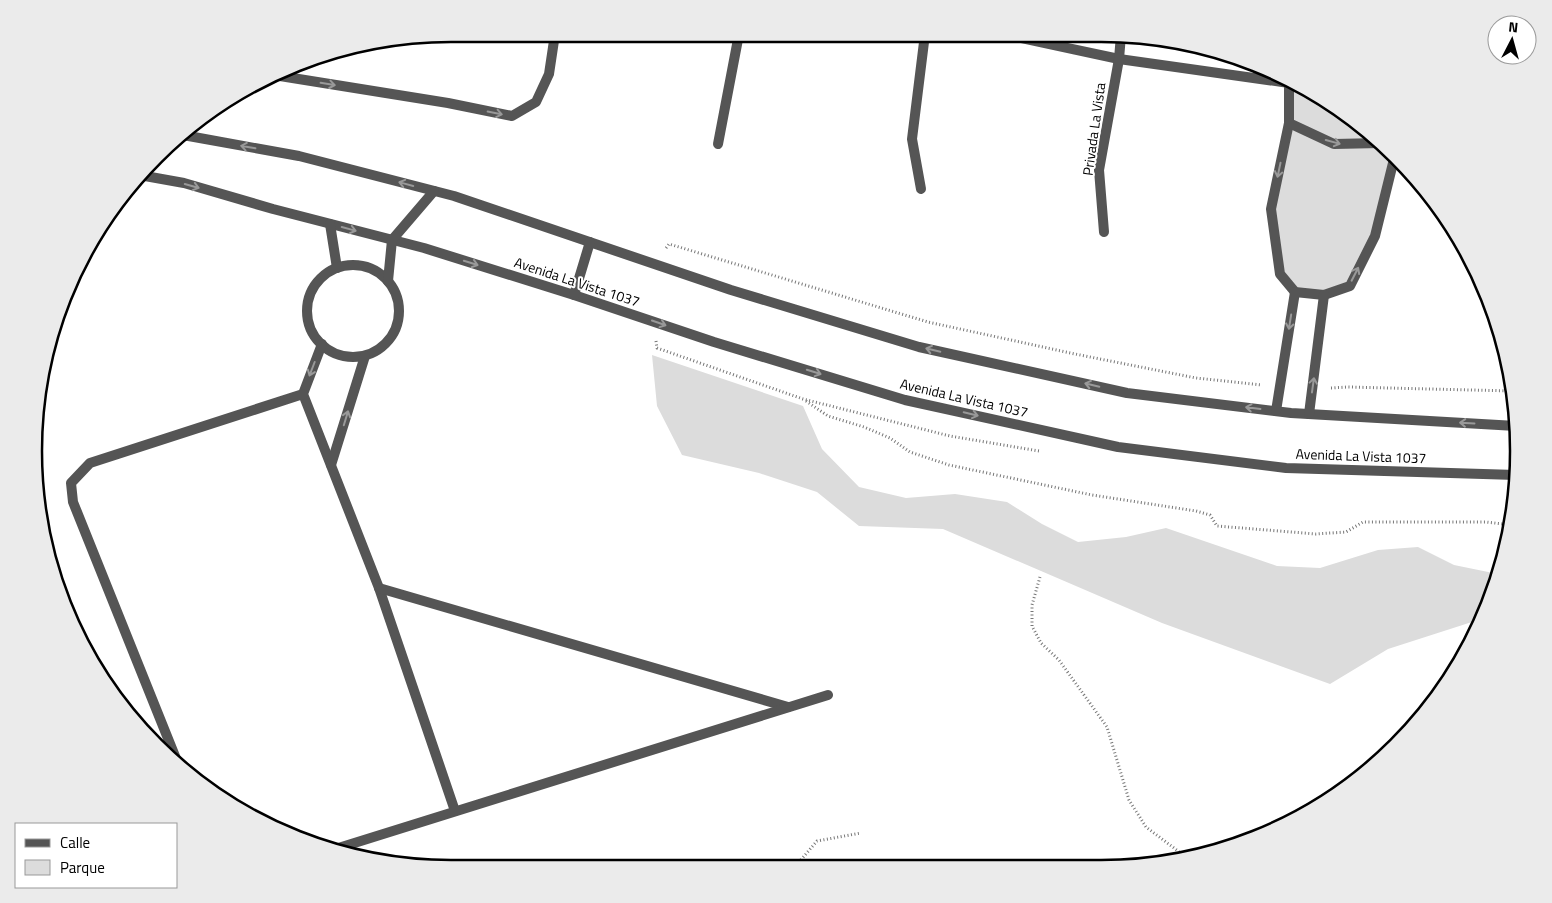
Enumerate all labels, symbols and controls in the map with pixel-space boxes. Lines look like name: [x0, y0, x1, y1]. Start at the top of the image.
north arrow: [1487, 15, 1537, 65]
text: N: [1507, 16, 1519, 38]
one-way arrow: [320, 79, 336, 89]
street label: Privada La Vista: [1077, 81, 1110, 177]
one-way arrow: [487, 108, 503, 118]
one-way arrow: [1324, 138, 1340, 147]
one-way arrow: [241, 141, 257, 151]
one-way arrow: [1274, 162, 1283, 178]
one-way arrow: [399, 179, 415, 188]
one-way arrow: [184, 181, 200, 191]
one-way arrow: [341, 225, 357, 234]
street label: Avenida La Vista 1037: [512, 251, 643, 312]
one-way arrow: [462, 258, 478, 268]
one-way arrow: [1350, 267, 1360, 282]
one-way arrow: [1285, 314, 1295, 330]
one-way arrow: [650, 319, 666, 328]
one-way arrow: [926, 345, 942, 354]
one-way arrow: [307, 361, 316, 376]
one-way arrow: [805, 367, 821, 377]
street label: Avenida La Vista 1037: [898, 373, 1030, 422]
one-way arrow: [1308, 377, 1318, 393]
one-way arrow: [1084, 380, 1100, 389]
one-way arrow: [1245, 403, 1261, 413]
one-way arrow: [341, 410, 351, 426]
one-way arrow: [962, 410, 978, 419]
one-way arrow: [1459, 419, 1475, 428]
street label: Avenida La Vista 1037: [1295, 443, 1427, 468]
legend: [15, 823, 178, 888]
text: Calle: [60, 831, 90, 854]
text: Parque: [60, 856, 105, 879]

